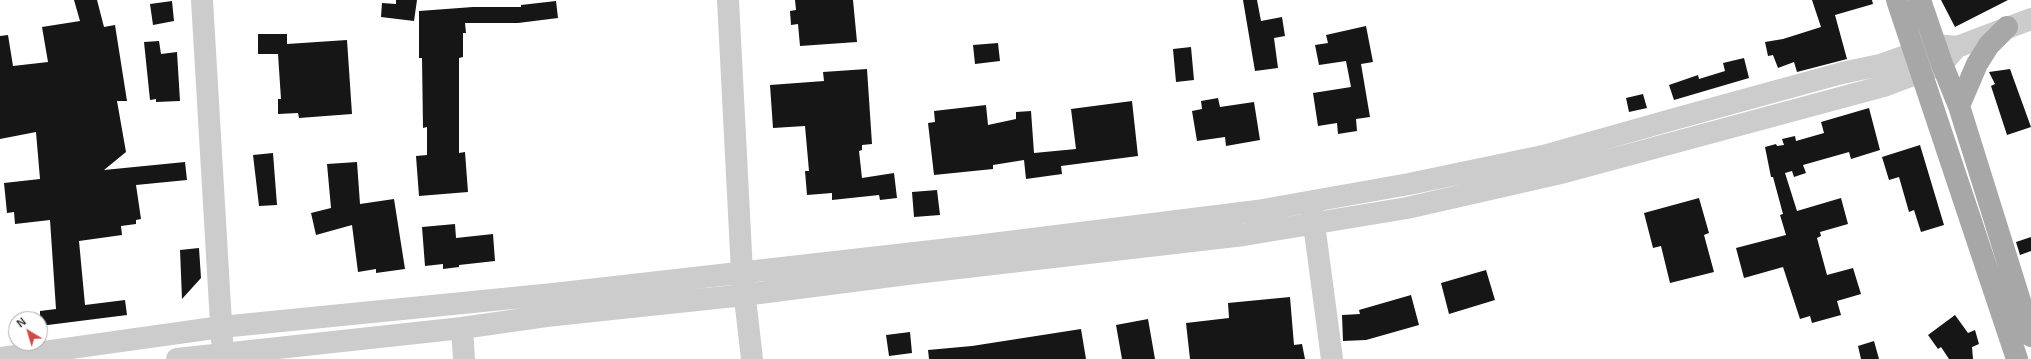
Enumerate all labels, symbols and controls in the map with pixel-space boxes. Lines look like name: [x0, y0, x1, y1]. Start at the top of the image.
north arrow: [8, 311, 48, 351]
text: N: [14, 315, 28, 330]

